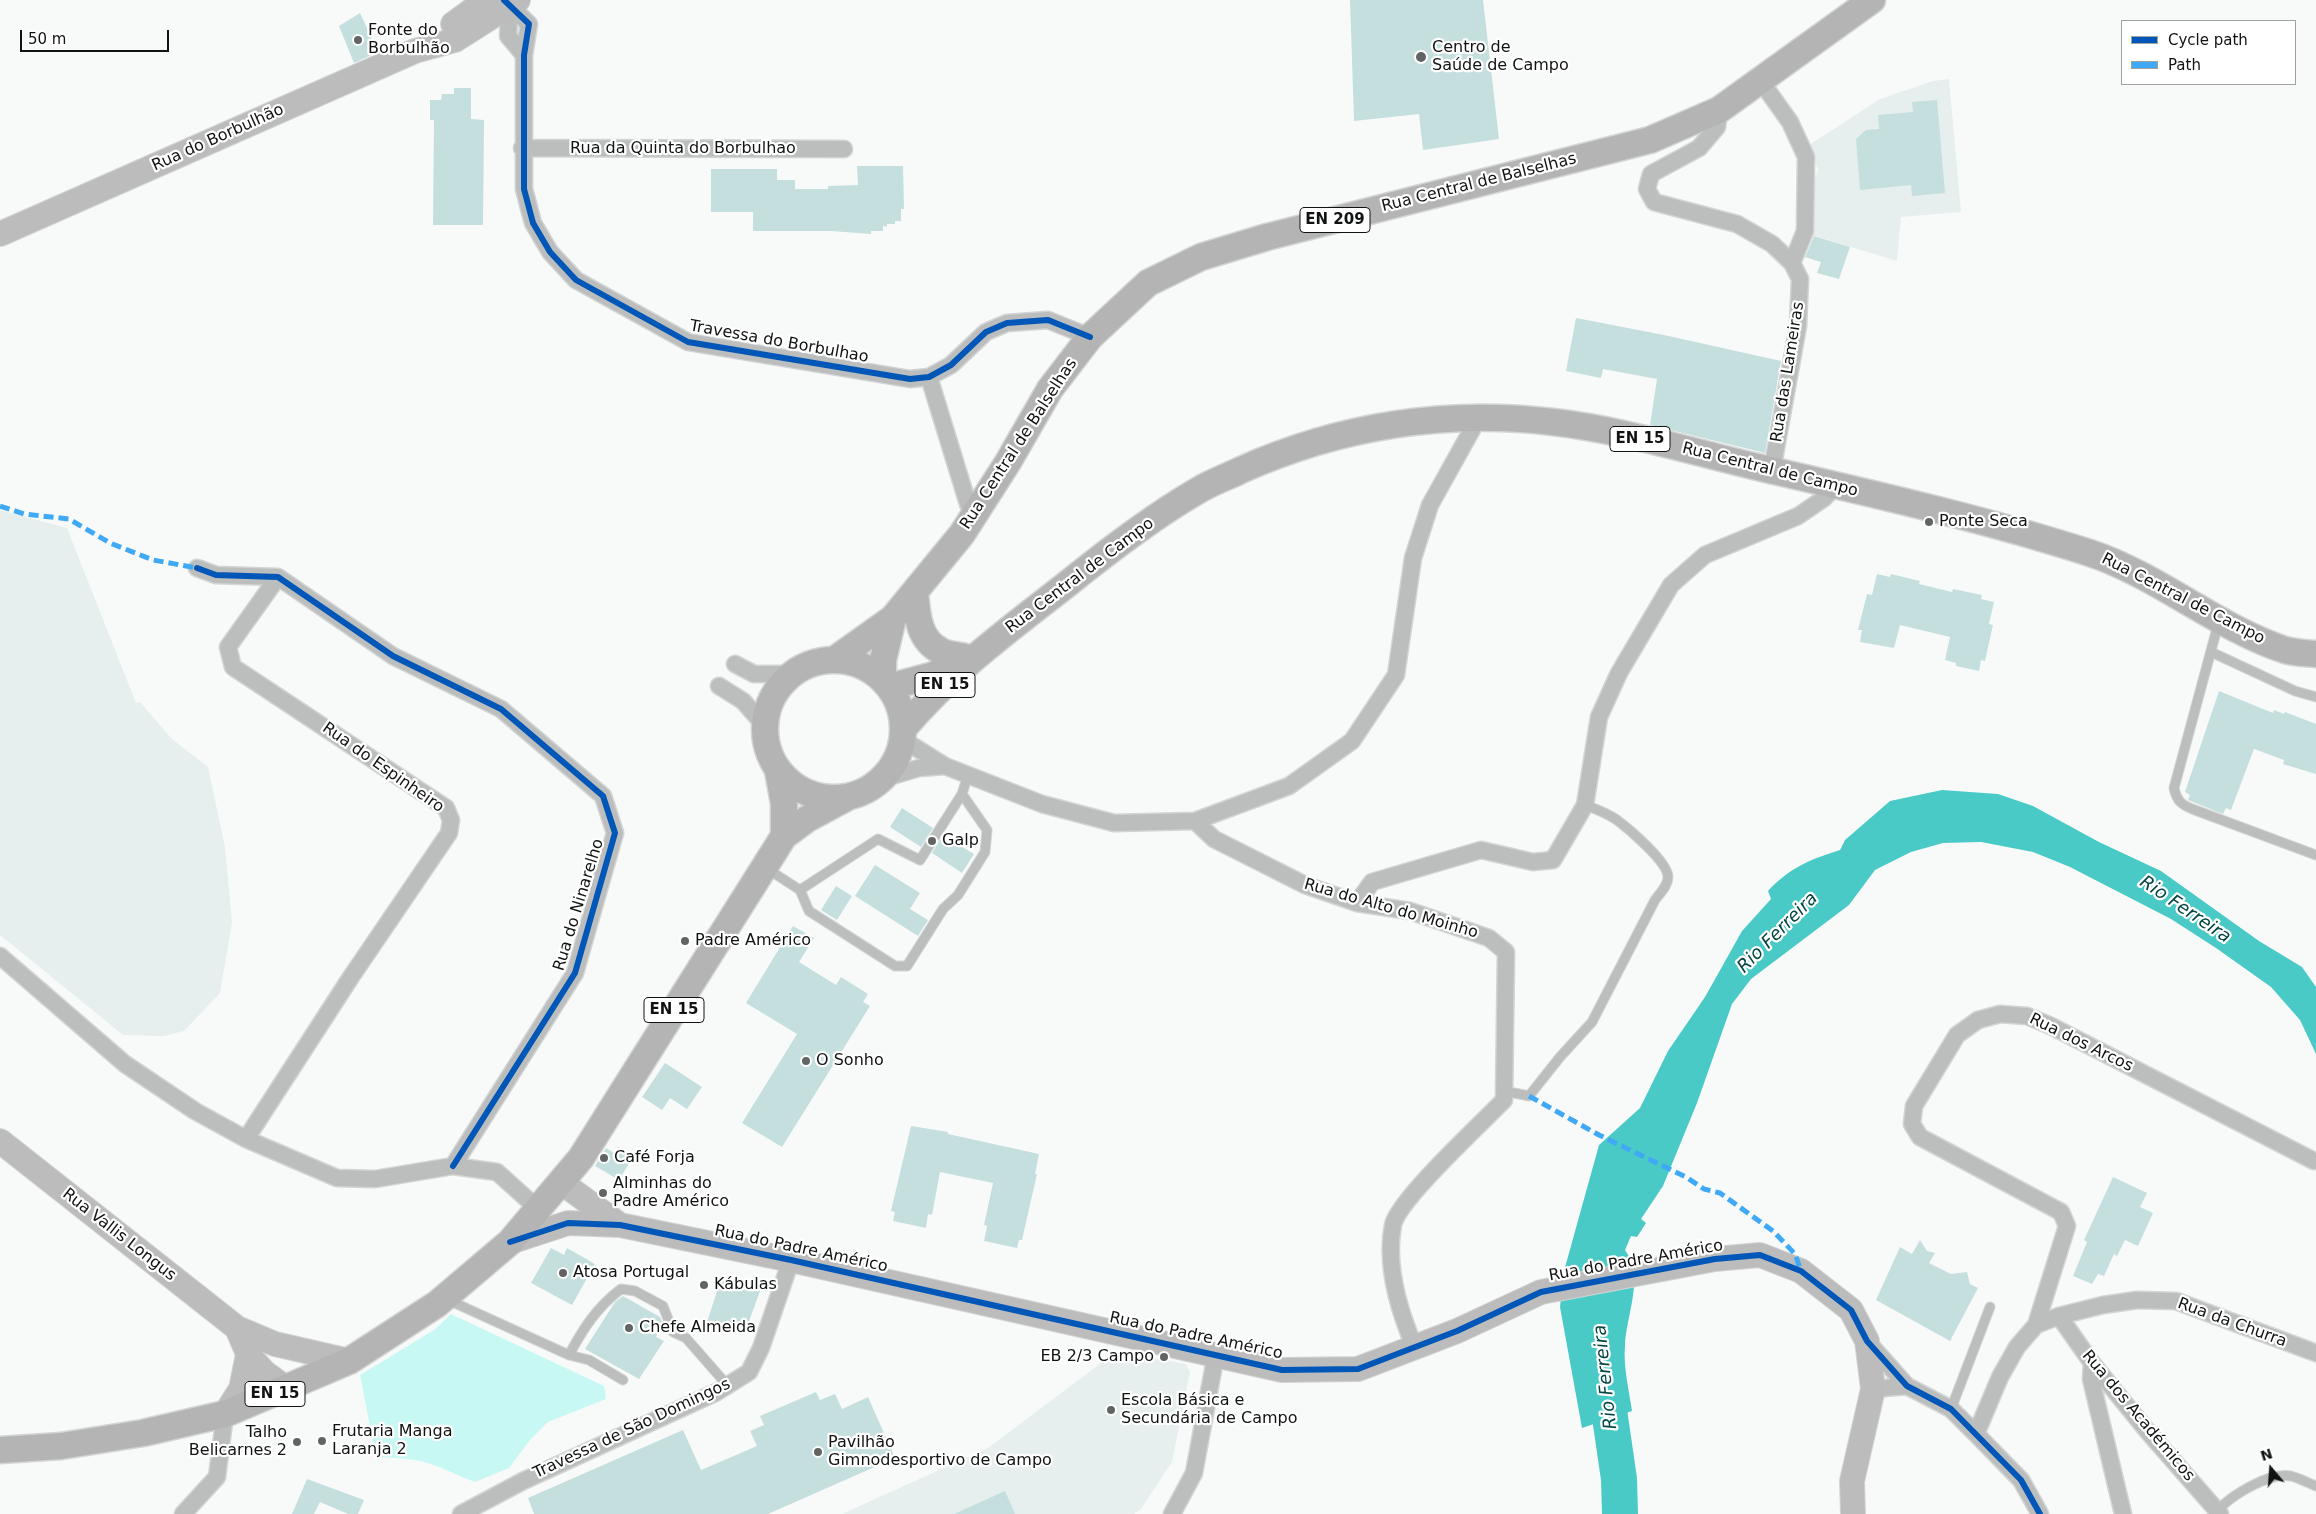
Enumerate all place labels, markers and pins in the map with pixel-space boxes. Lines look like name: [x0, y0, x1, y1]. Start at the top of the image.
place label: Fonte do Borbulhão: [368, 21, 450, 59]
marker: Fonte do Borbulhão: [352, 34, 364, 46]
place label: Centro de Saúde de Campo: [1432, 38, 1569, 76]
marker: Centro de Saúde de Campo: [1414, 50, 1428, 64]
place label: Ponte Seca: [1939, 512, 2028, 532]
marker: Ponte Seca: [1923, 516, 1935, 528]
place label: Galp: [942, 831, 979, 851]
marker: Galp: [926, 835, 938, 847]
place label: Padre Américo: [695, 931, 811, 951]
marker: Padre Américo: [679, 935, 691, 947]
place label: O Sonho: [816, 1051, 884, 1071]
marker: O Sonho: [800, 1055, 812, 1067]
place label: Café Forja: [614, 1148, 695, 1168]
marker: Café Forja: [598, 1152, 610, 1164]
place label: Alminhas do Padre Américo: [613, 1174, 729, 1212]
marker: Alminhas do Padre Américo: [597, 1187, 609, 1199]
place label: Atosa Portugal: [573, 1263, 689, 1283]
marker: Atosa Portugal: [557, 1267, 569, 1279]
place label: Kábulas: [714, 1275, 777, 1295]
marker: Kábulas: [698, 1279, 710, 1291]
place label: Chefe Almeida: [639, 1318, 756, 1338]
marker: Chefe Almeida: [623, 1322, 635, 1334]
place label: EB 2/3 Campo: [1040, 1347, 1154, 1367]
marker: EB 2/3 Campo: [1158, 1351, 1170, 1363]
place label: Escola Básica e Secundária de Campo: [1121, 1391, 1298, 1429]
marker: Escola Básica e Secundária de Campo: [1105, 1404, 1117, 1416]
place label: Frutaria Manga Laranja 2: [332, 1422, 452, 1460]
place label: Talho Belicarnes 2: [189, 1423, 287, 1461]
place label: Pavilhão Gimnodesportivo de Campo: [828, 1433, 1052, 1471]
marker: Frutaria Manga Laranja 2: [316, 1435, 328, 1447]
marker: Talho Belicarnes 2: [291, 1436, 303, 1448]
marker: Pavilhão Gimnodesportivo de Campo: [812, 1446, 824, 1458]

